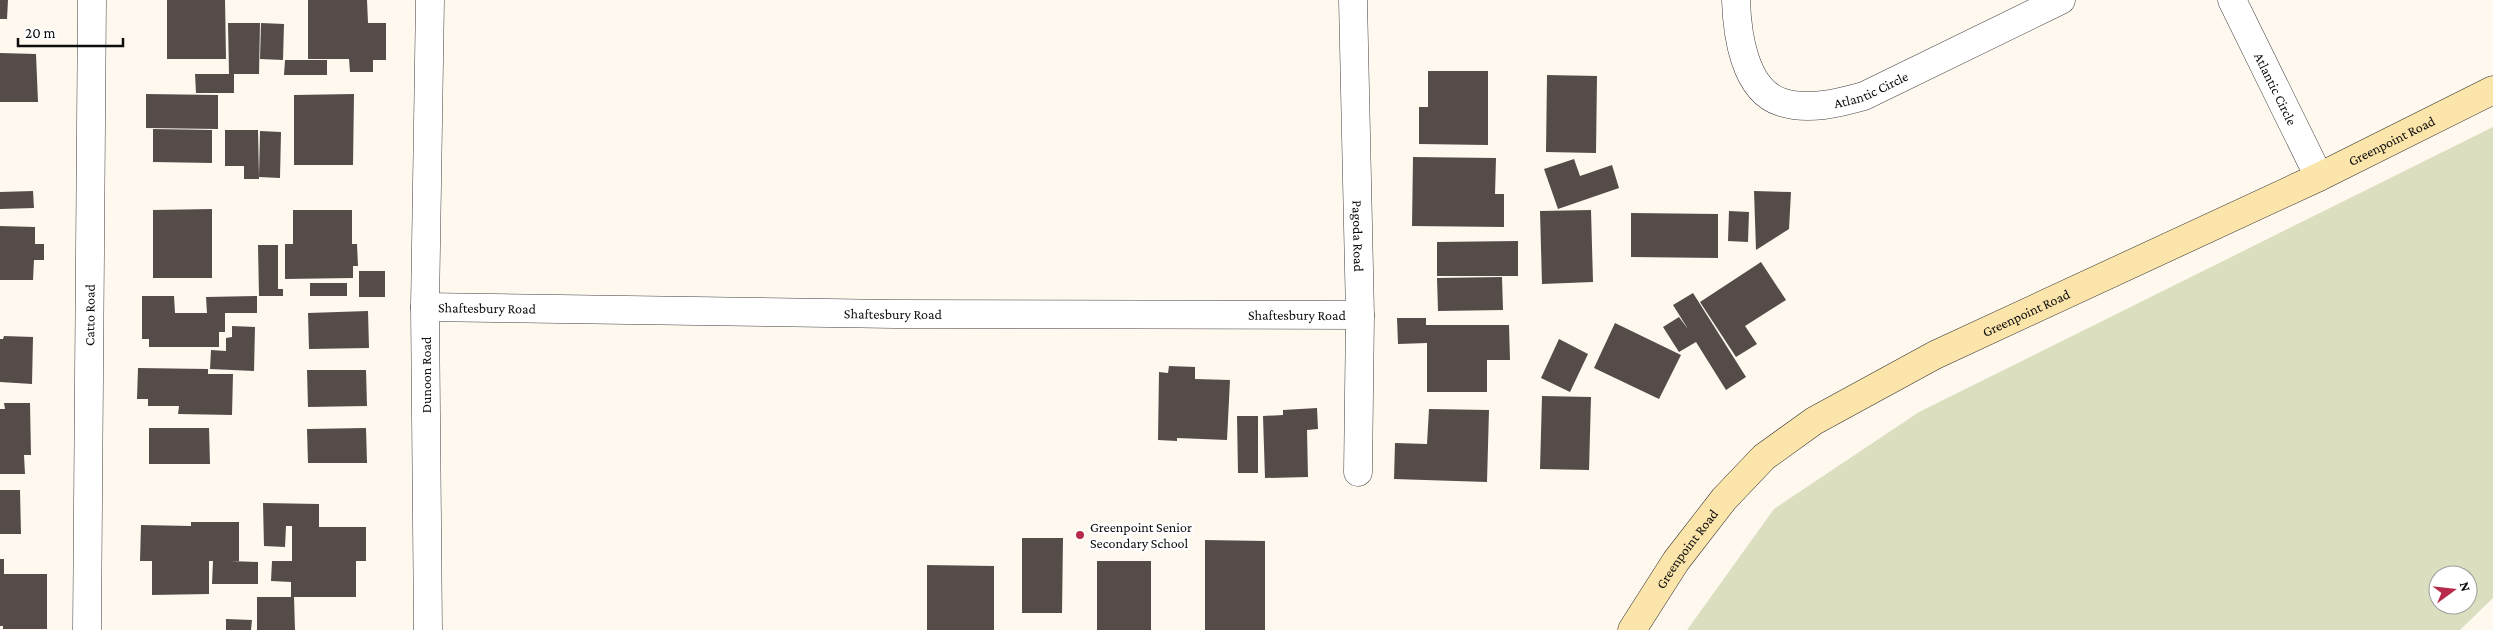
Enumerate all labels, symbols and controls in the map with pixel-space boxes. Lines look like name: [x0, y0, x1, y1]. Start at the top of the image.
scale bar: [18, 15, 122, 47]
text: 20 m: [25, 25, 56, 41]
street label: Atlantic Circle: [2251, 50, 2300, 128]
street label: Atlantic Circle: [1832, 68, 1911, 111]
street label: Greenpoint Road: [2346, 112, 2438, 169]
street label: Pagoda Road: [1349, 200, 1367, 273]
street label: Catto Road: [81, 283, 98, 346]
street label: Greenpoint Road: [1980, 285, 2073, 340]
street label: Shaftesbury Road: [438, 299, 537, 317]
street label: Shaftesbury Road: [844, 305, 943, 322]
street label: Shaftesbury Road: [1248, 307, 1347, 323]
street label: Dunoon Road: [418, 336, 434, 413]
street label: Greenpoint Road: [1653, 505, 1722, 592]
place label: Greenpoint Senior Secondary School: [1090, 519, 1192, 551]
marker: Greenpoint Senior Secondary School: [1074, 529, 1086, 541]
north arrow: [2428, 565, 2478, 615]
text: N: [2457, 580, 2475, 594]

